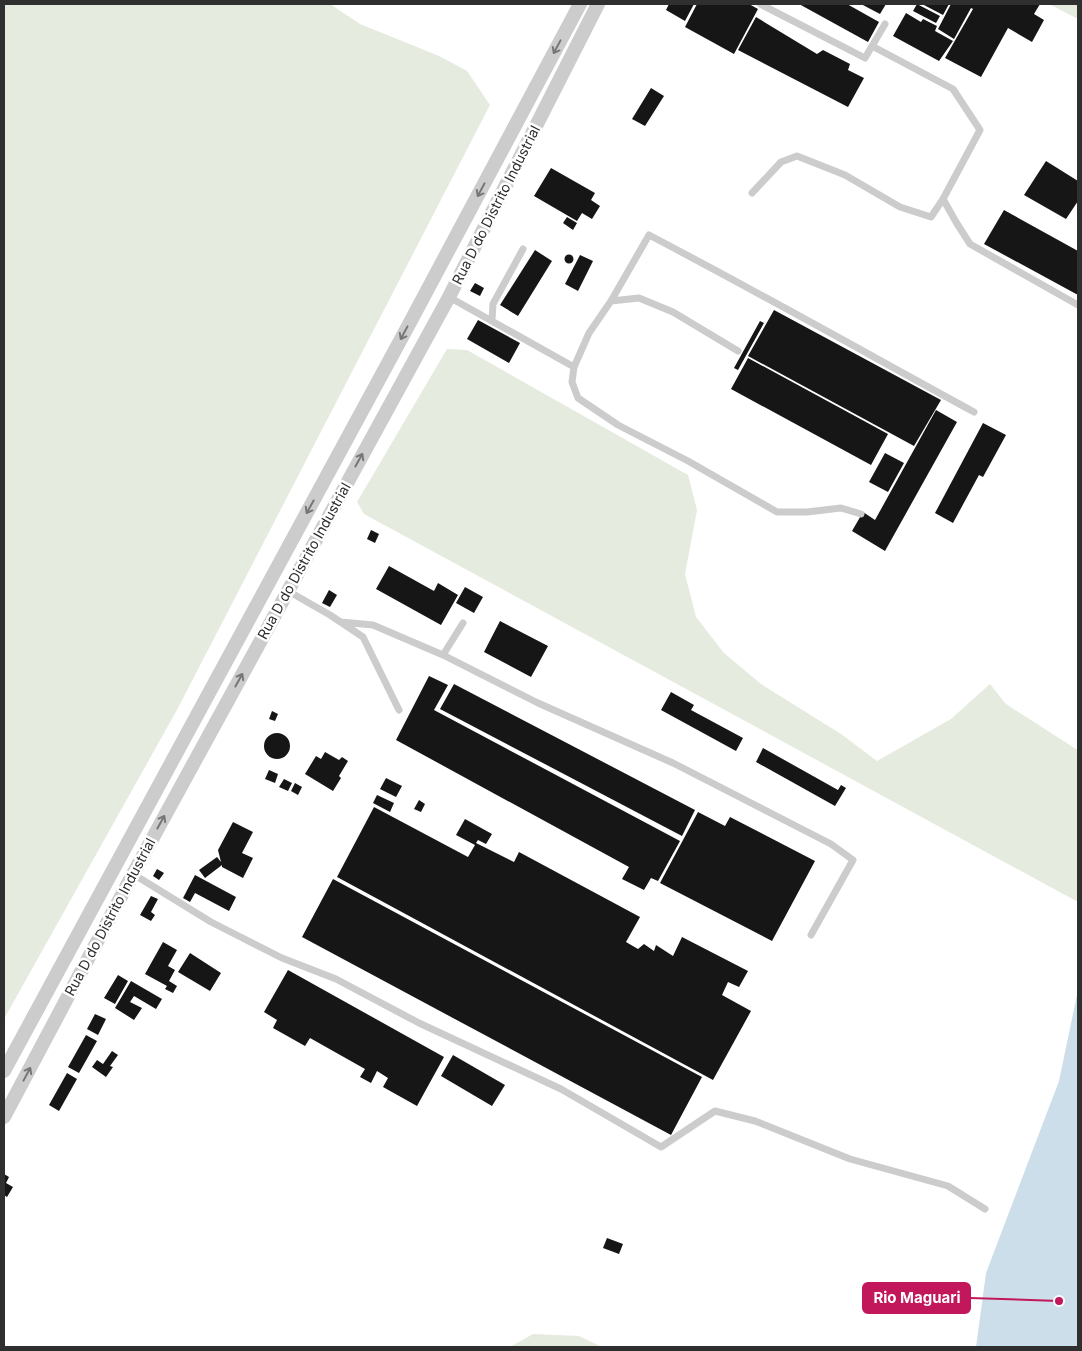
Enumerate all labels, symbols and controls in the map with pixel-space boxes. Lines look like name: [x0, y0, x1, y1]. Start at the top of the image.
one-way arrow: [552, 39, 562, 54]
street label: Rua D do Distrito Industrial: [448, 122, 543, 287]
one-way arrow: [476, 182, 485, 197]
one-way arrow: [399, 326, 409, 341]
one-way arrow: [354, 453, 364, 468]
street label: Rua D do Distrito Industrial: [253, 480, 354, 642]
one-way arrow: [305, 499, 314, 514]
one-way arrow: [234, 672, 244, 687]
one-way arrow: [156, 815, 166, 830]
street label: Rua D do Distrito Industrial: [61, 835, 158, 999]
one-way arrow: [22, 1066, 32, 1081]
callout: Rio Maguari: [863, 1283, 970, 1313]
text: Rio Maguari: [873, 1288, 961, 1307]

